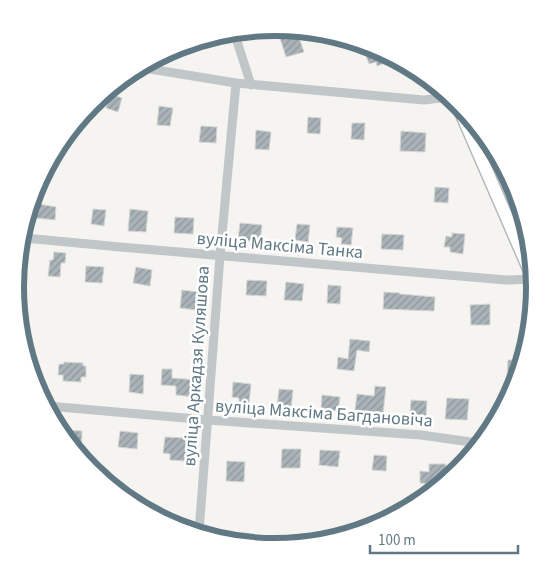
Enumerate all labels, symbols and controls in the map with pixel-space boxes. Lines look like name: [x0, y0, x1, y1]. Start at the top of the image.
street label: вуліца Максіма Танка: [196, 226, 364, 265]
street label: вуліца Аркадзя Куляшова: [177, 265, 216, 467]
street label: вуліца Максіма Багдановіча: [214, 393, 434, 434]
scale bar: [370, 522, 518, 554]
text: 100 m: [378, 530, 416, 551]

